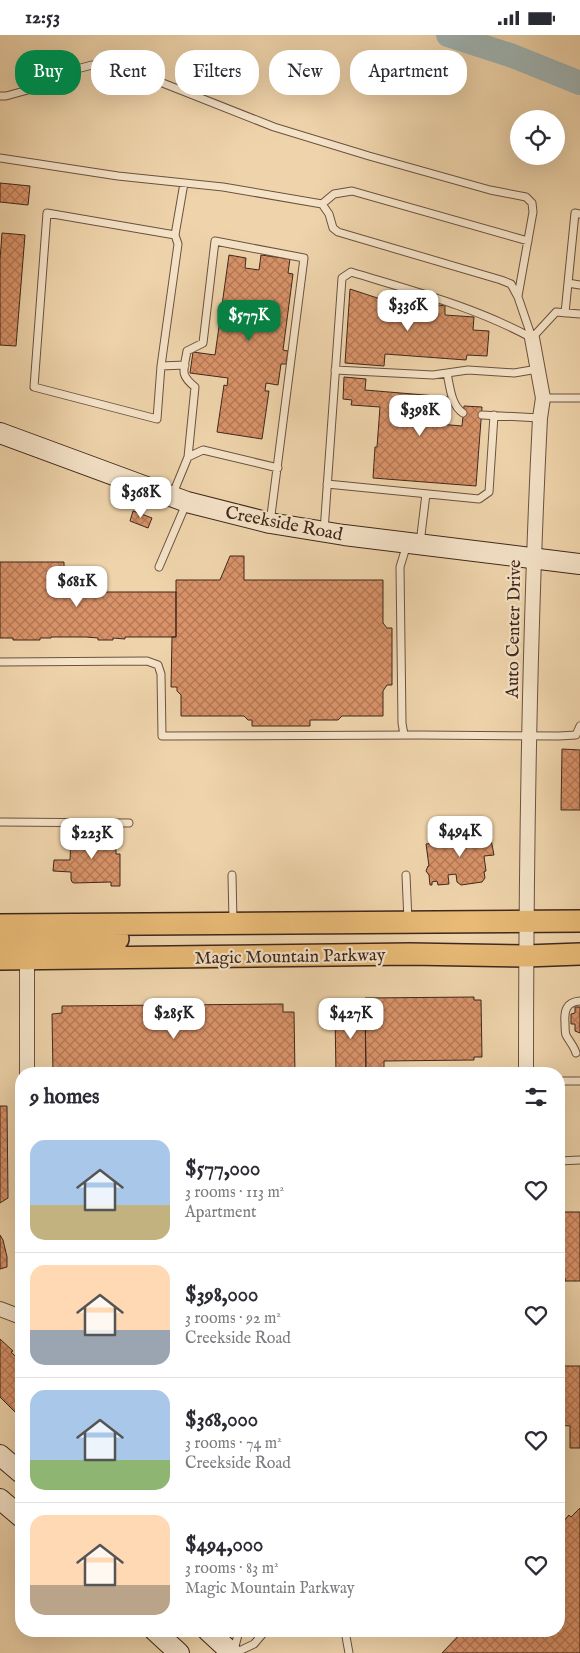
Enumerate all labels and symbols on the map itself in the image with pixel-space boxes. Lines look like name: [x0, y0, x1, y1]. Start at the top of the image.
pin: $336K: [373, 289, 443, 332]
pin: $577K: [214, 299, 284, 342]
pin: $398K: [385, 395, 455, 437]
pin: $368K: [106, 477, 176, 519]
street label: Creekside Road: [223, 502, 345, 547]
street label: Auto Center Drive: [502, 559, 527, 700]
pin: $681K: [42, 565, 112, 608]
pin: $494K: [425, 815, 495, 858]
pin: $223K: [57, 817, 127, 860]
street label: Magic Mountain Parkway: [194, 944, 386, 971]
pin: $285K: [139, 997, 209, 1040]
pin: $427K: [316, 997, 386, 1040]

